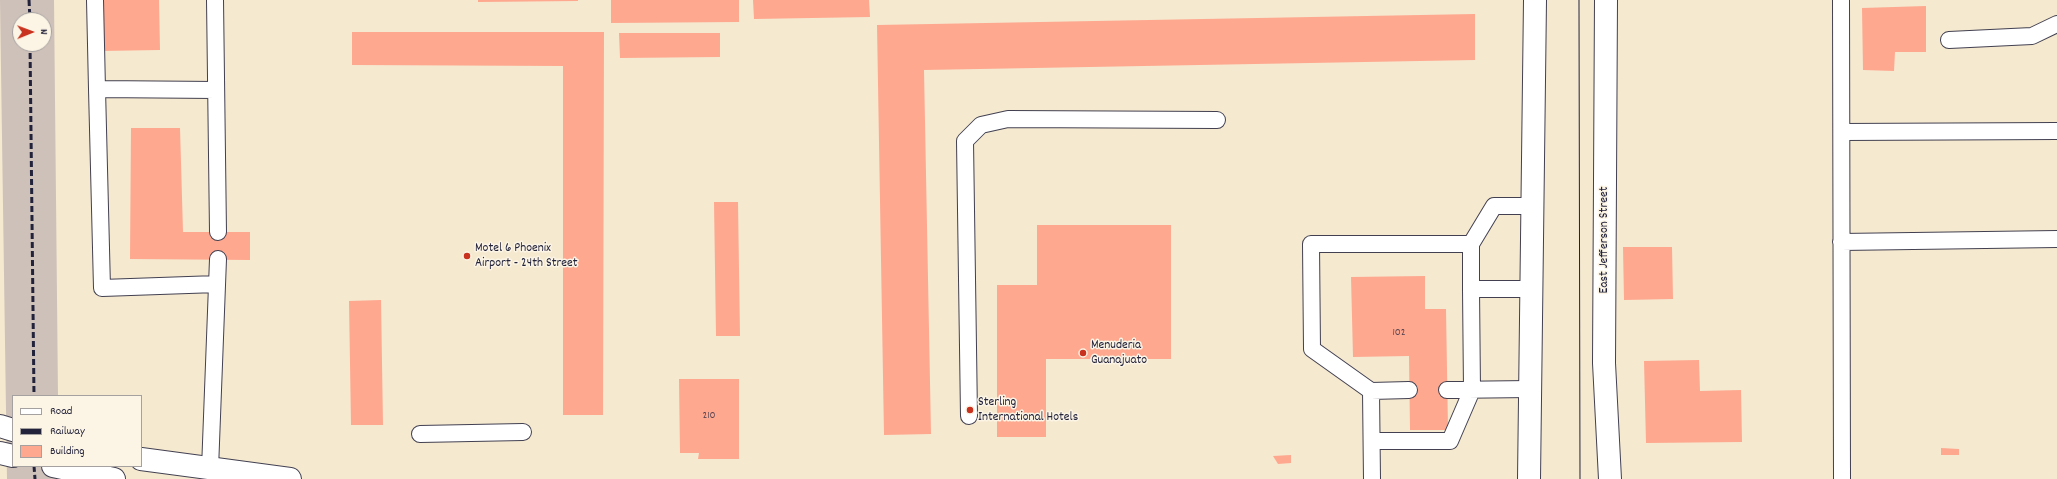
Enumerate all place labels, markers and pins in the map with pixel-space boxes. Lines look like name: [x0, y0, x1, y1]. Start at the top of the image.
place label: Motel 6 Phoenix Airport - 24th Street: [475, 241, 577, 272]
marker: Motel 6 Phoenix Airport - 24th Street: [462, 251, 472, 261]
place label: Menuderia Guanajuato: [1091, 338, 1147, 369]
marker: Menuderia Guanajuato: [1078, 348, 1088, 358]
place label: Sterling International Hotels: [978, 395, 1078, 426]
marker: Sterling International Hotels: [965, 405, 975, 415]

